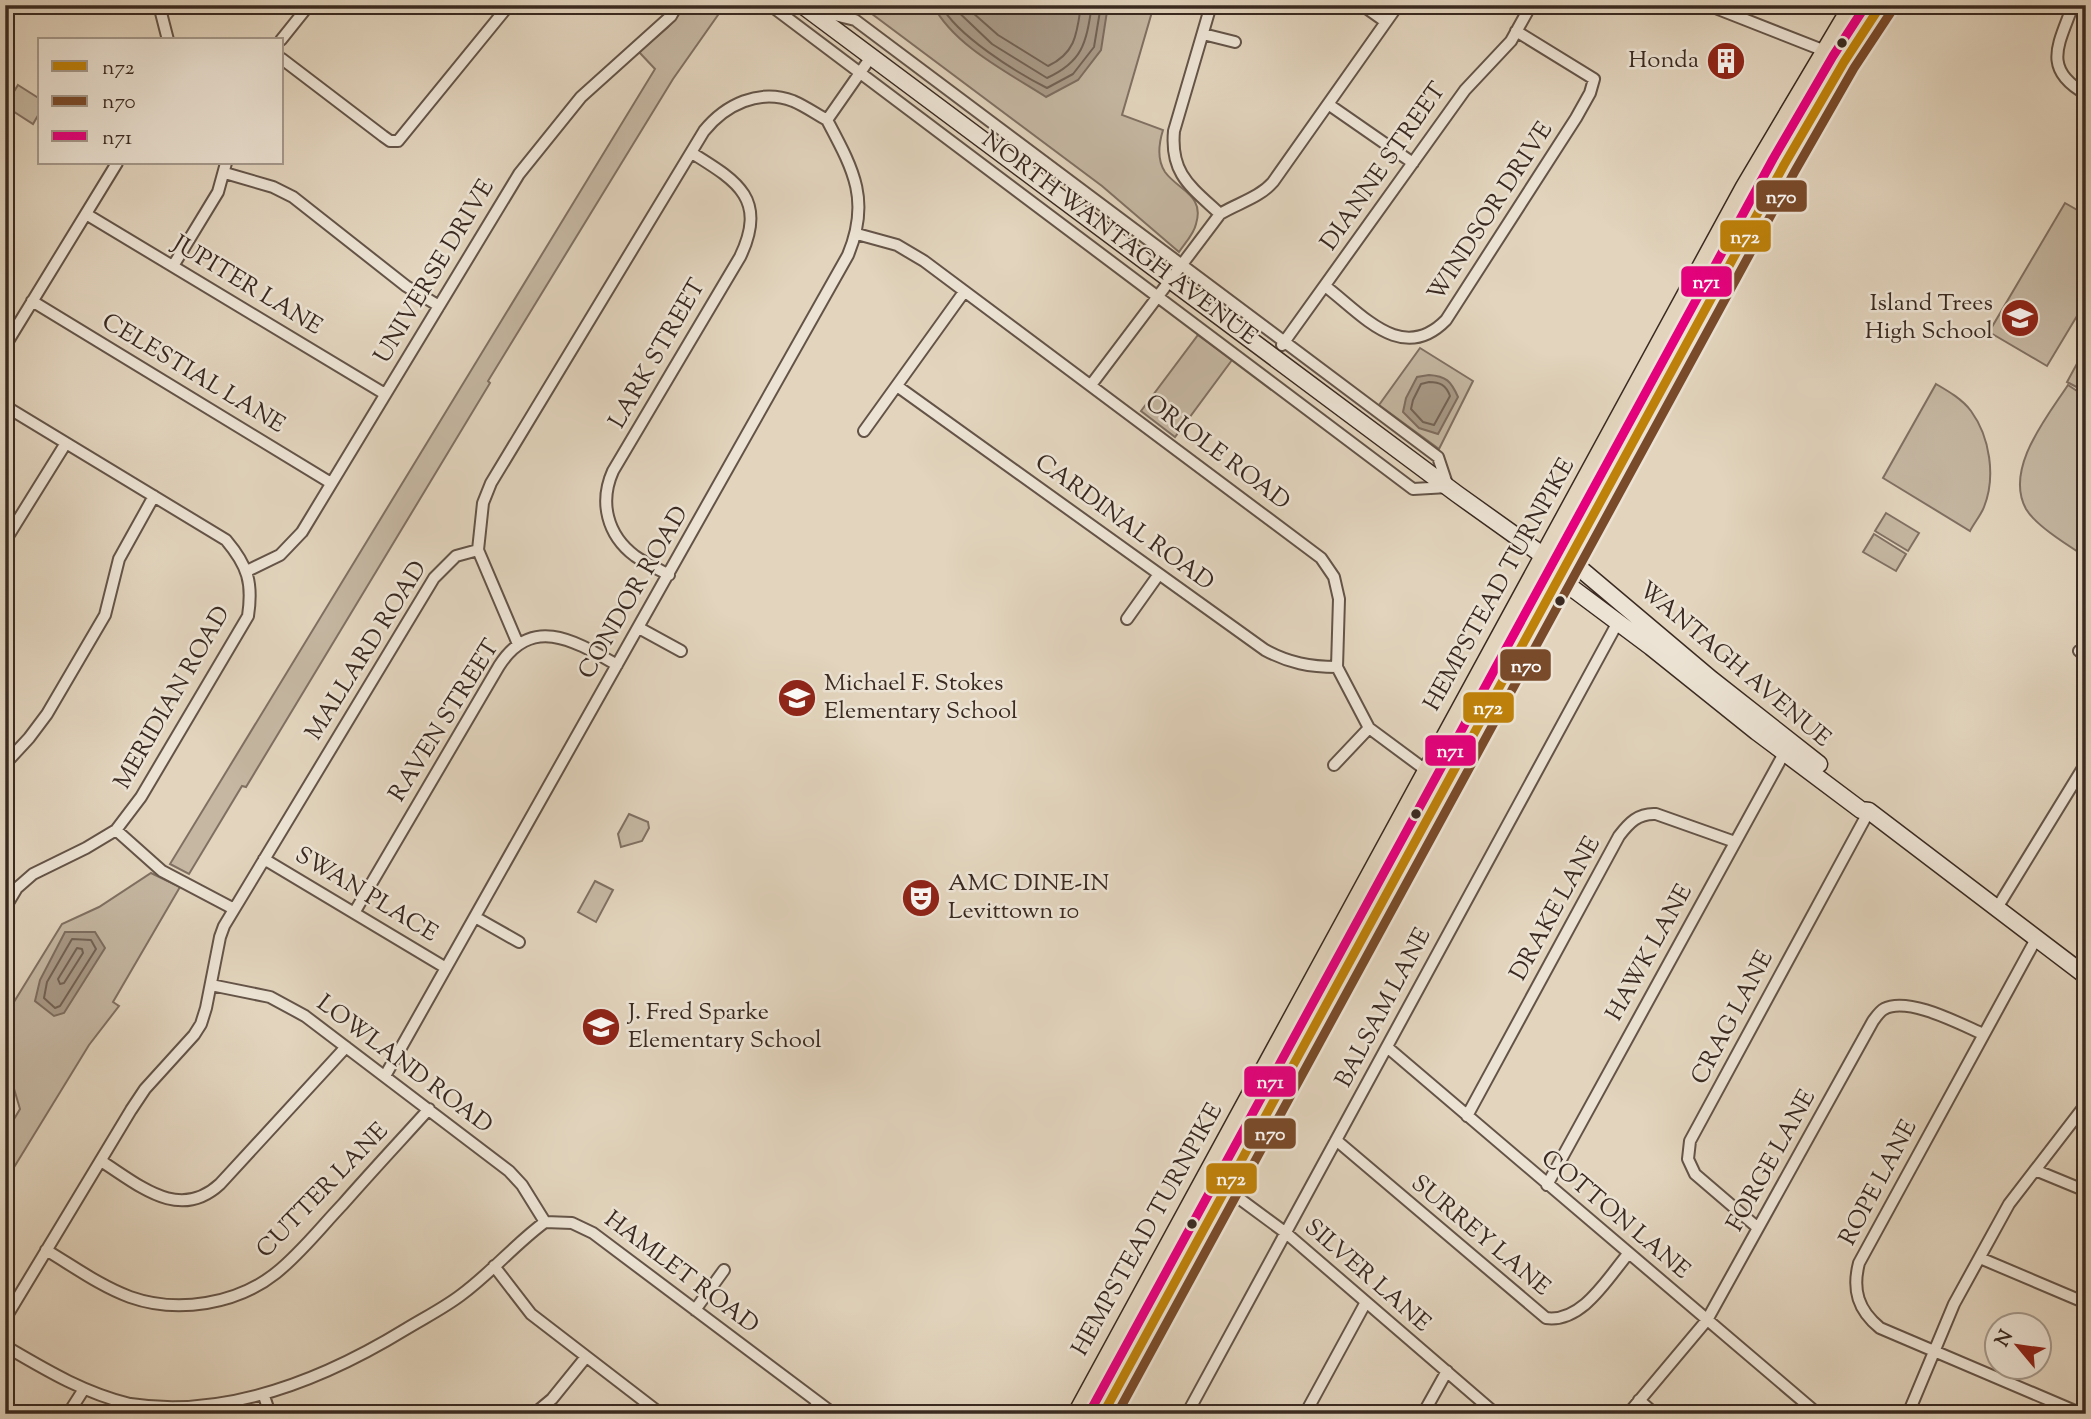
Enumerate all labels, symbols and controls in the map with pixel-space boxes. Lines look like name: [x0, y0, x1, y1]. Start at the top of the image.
unlabelled marker: [1835, 36, 1849, 50]
legend: [38, 38, 284, 164]
building icon: Honda: [1705, 40, 1747, 82]
place label: Honda: [1628, 44, 1699, 78]
text: n72: [102, 54, 135, 84]
street label: DIANNE STREET: [1313, 76, 1455, 258]
text: n70: [102, 88, 136, 118]
street label: WINDSOR DRIVE: [1420, 115, 1562, 308]
text: n71: [102, 124, 132, 154]
street label: NORTH WANTAGH AVENUE: [974, 124, 1264, 354]
street label: UNIVERSE DRIVE: [367, 173, 504, 370]
line badge: n70: [1755, 179, 1808, 213]
text: n70: [1766, 185, 1796, 212]
line badge: n72: [1719, 219, 1772, 253]
text: n72: [1730, 225, 1760, 252]
street label: JUPITER LANE: [164, 227, 329, 344]
line badge: n71: [1680, 265, 1733, 298]
text: n71: [1692, 270, 1720, 297]
street label: LARK STREET: [601, 273, 715, 435]
place label: Island Trees High School: [1865, 287, 1993, 349]
school or university icon: Island Trees High School: [1999, 297, 2041, 339]
street label: CELESTIAL LANE: [95, 306, 292, 443]
street label: ORIOLE ROAD: [1137, 387, 1297, 519]
street label: CARDINAL ROAD: [1027, 446, 1221, 600]
street label: HEMPSTEAD TURNPIKE: [1416, 452, 1584, 718]
street label: CONDOR ROAD: [571, 500, 697, 686]
street label: MALLARD ROAD: [298, 555, 436, 747]
street label: WANTAGH AVENUE: [1630, 574, 1838, 756]
unlabelled marker: [1553, 594, 1567, 608]
street label: MERIDIAN ROAD: [107, 600, 239, 796]
street label: RAVEN STREET: [381, 633, 509, 809]
line badge: n70: [1499, 648, 1552, 682]
text: n70: [1511, 654, 1541, 681]
place label: Michael F. Stokes Elementary School: [824, 667, 1018, 729]
school or university icon: Michael F. Stokes Elementary School: [776, 677, 818, 719]
line badge: n72: [1462, 691, 1515, 724]
text: n72: [1473, 696, 1503, 723]
line badge: n71: [1424, 734, 1477, 767]
text: n71: [1436, 739, 1464, 766]
unlabelled marker: [1409, 807, 1423, 821]
street label: DRAKE LANE: [1502, 830, 1610, 987]
street label: SWAN PLACE: [288, 839, 444, 951]
place label: AMC DINE-IN Levittown 10: [948, 867, 1109, 929]
theatre icon: AMC DINE-IN Levittown 10: [900, 877, 942, 919]
street label: HAWK LANE: [1598, 878, 1702, 1028]
street label: BALSAM LANE: [1328, 922, 1441, 1094]
street label: CRAG LANE: [1683, 945, 1783, 1091]
street label: LOWLAND ROAD: [309, 987, 499, 1143]
place label: J. Fred Sparke Elementary School: [626, 996, 822, 1058]
school or university icon: J. Fred Sparke Elementary School: [580, 1006, 622, 1048]
line badge: n71: [1243, 1065, 1297, 1098]
text: n71: [1256, 1070, 1284, 1097]
street label: FORGE LANE: [1719, 1084, 1825, 1238]
street label: HEMPSTEAD TURNPIKE: [1064, 1097, 1232, 1363]
street label: ROPE LANE: [1832, 1114, 1927, 1252]
street label: CUTTER LANE: [249, 1115, 397, 1267]
line badge: n70: [1243, 1117, 1297, 1150]
text: n70: [1255, 1122, 1285, 1149]
street label: COTTON LANE: [1533, 1142, 1697, 1288]
line badge: n72: [1205, 1162, 1258, 1195]
text: n72: [1216, 1167, 1246, 1194]
street label: SURREY LANE: [1403, 1167, 1557, 1305]
street label: HAMLET ROAD: [597, 1204, 765, 1342]
street label: SILVER LANE: [1296, 1211, 1438, 1341]
unlabelled marker: [1185, 1217, 1199, 1231]
north arrow: [1982, 1310, 2052, 1380]
text: N: [1990, 1326, 2021, 1352]

